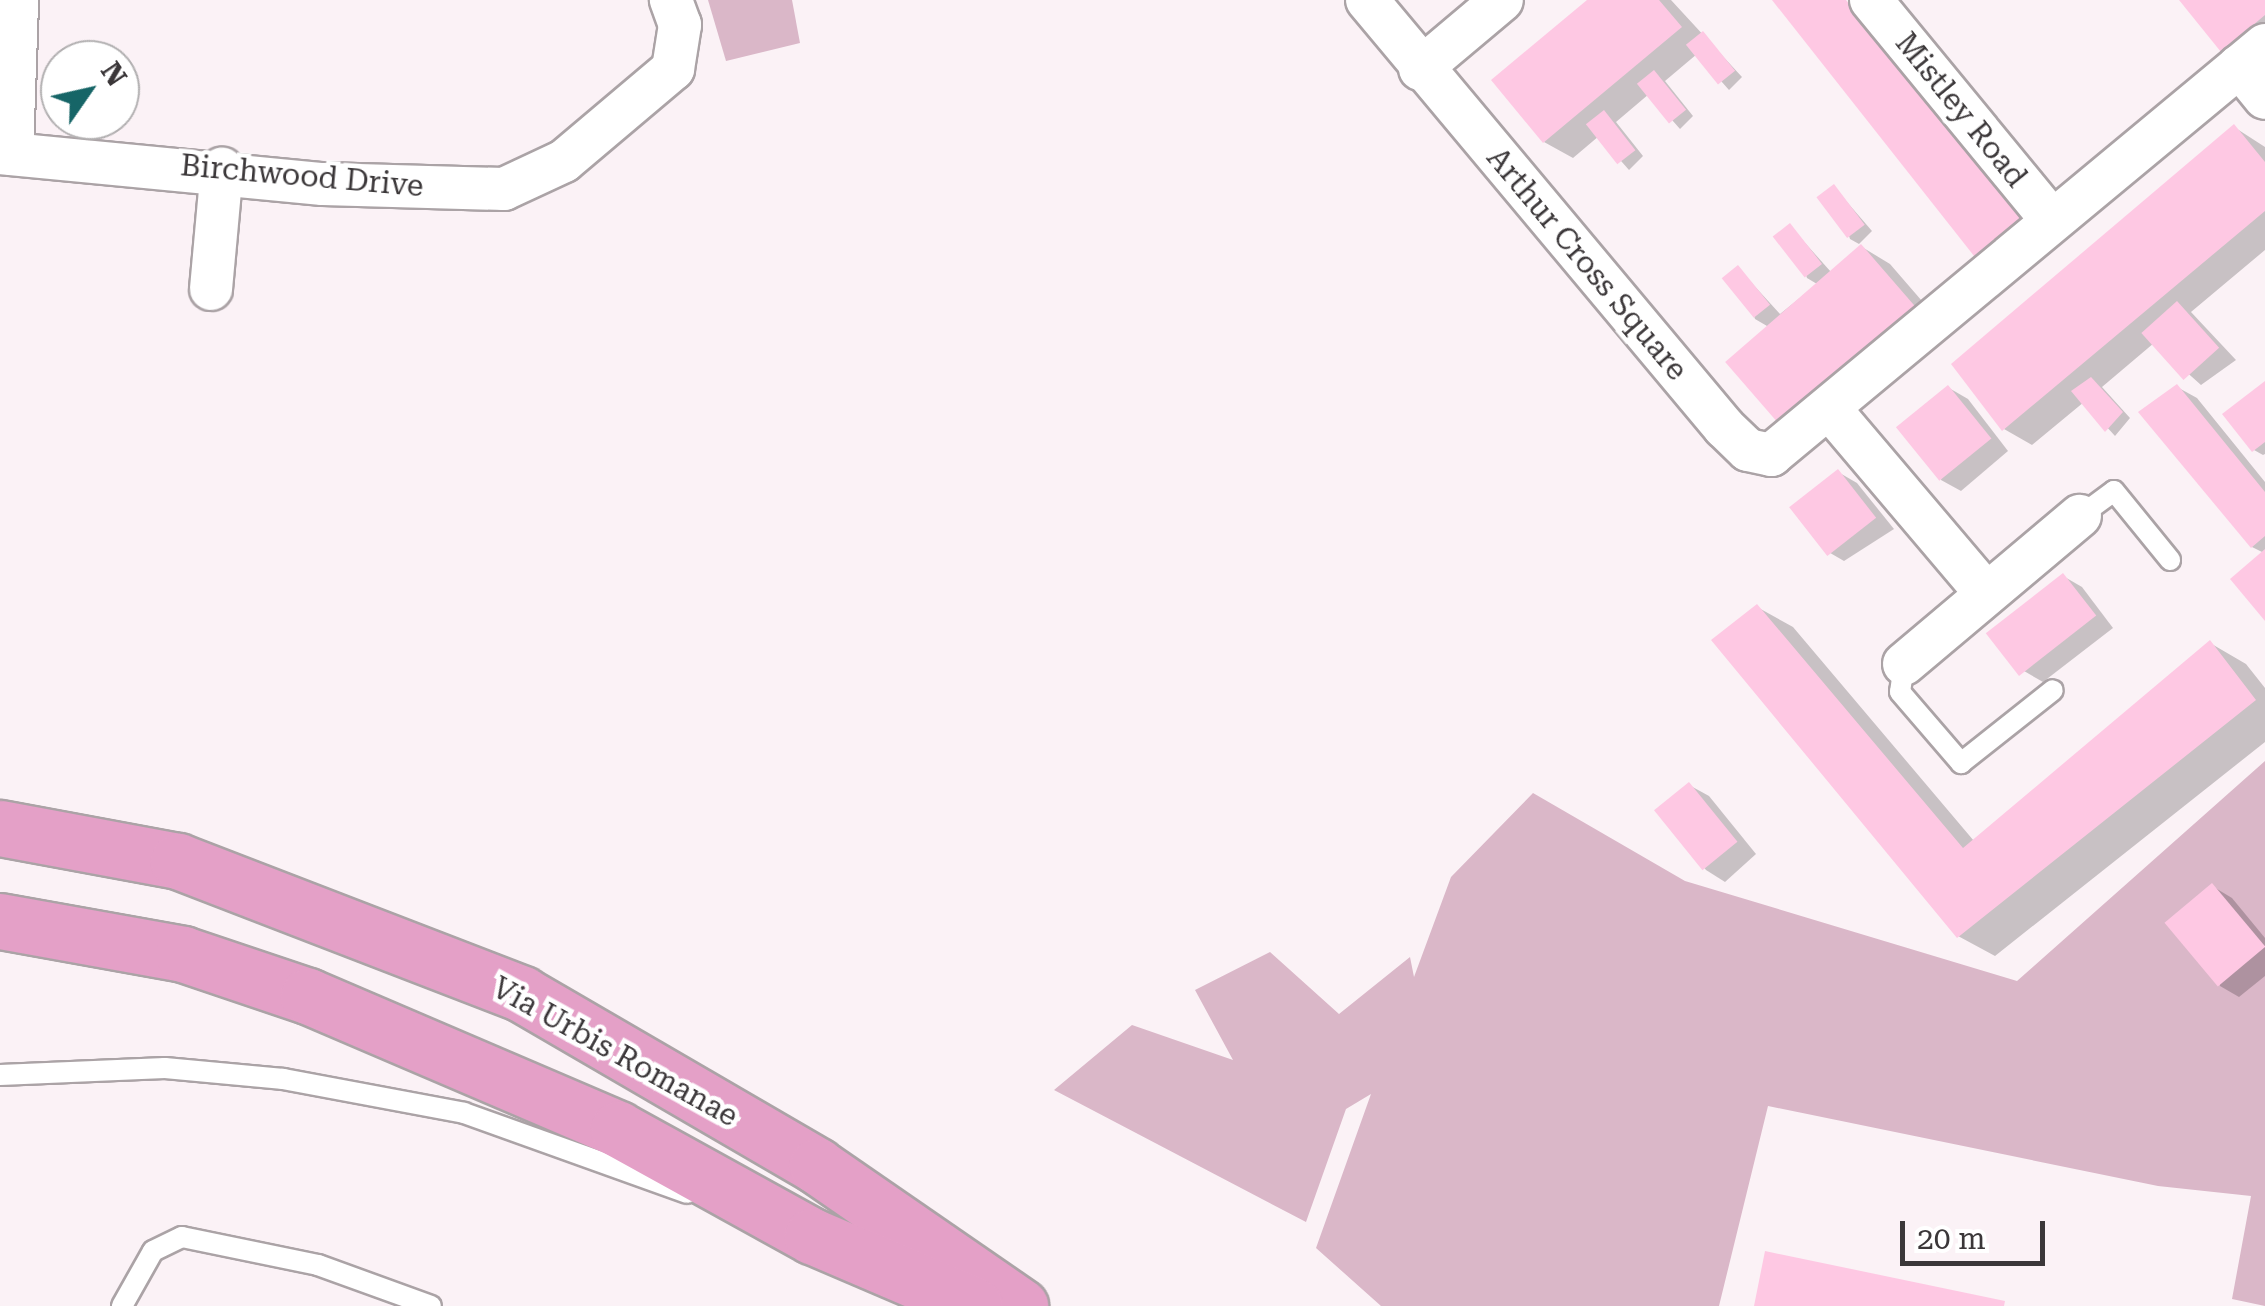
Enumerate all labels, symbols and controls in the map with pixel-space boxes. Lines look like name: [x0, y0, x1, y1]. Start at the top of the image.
street label: Mistley Road: [1888, 26, 2034, 194]
north arrow: [40, 40, 140, 140]
text: N: [94, 56, 133, 92]
street label: Arthur Cross Square: [1479, 140, 1695, 388]
street label: Birchwood Drive: [179, 147, 425, 205]
street label: Via Urbis Romanae: [486, 970, 744, 1134]
scale bar: [1905, 1201, 2050, 1263]
text: 20 m: [1917, 1221, 1986, 1256]

